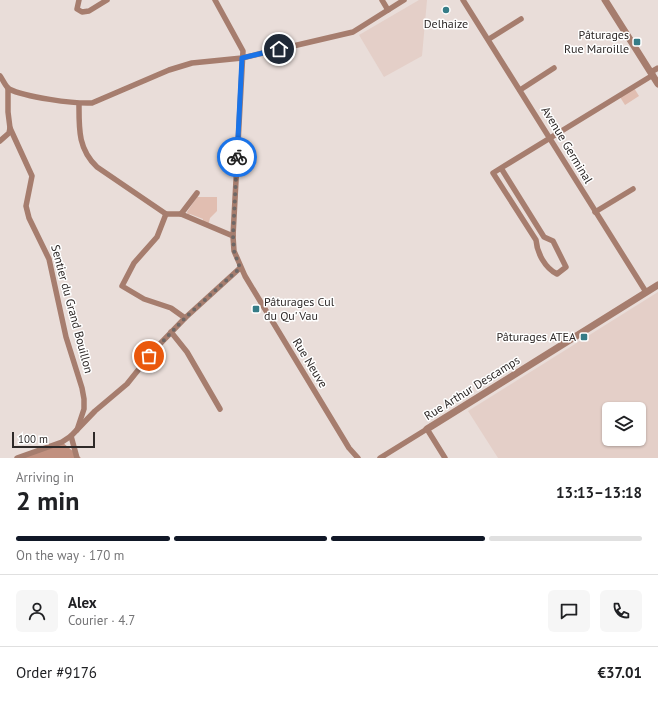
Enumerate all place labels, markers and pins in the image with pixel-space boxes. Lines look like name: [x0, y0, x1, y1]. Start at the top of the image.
marker: Delhaize: [441, 5, 451, 15]
place label: Delhaize: [424, 16, 468, 31]
place label: Pâturages Rue Maroille: [564, 27, 629, 56]
pin: [262, 32, 296, 66]
marker: Pâturages Rue Maroille: [632, 37, 642, 47]
place label: Pâturages Cul du Qu' Vau: [264, 294, 335, 323]
marker: Pâturages Cul du Qu' Vau: [251, 304, 261, 314]
place label: Pâturages ATEA: [496, 329, 576, 344]
marker: Pâturages ATEA: [579, 332, 589, 342]
pin: [132, 339, 166, 373]

